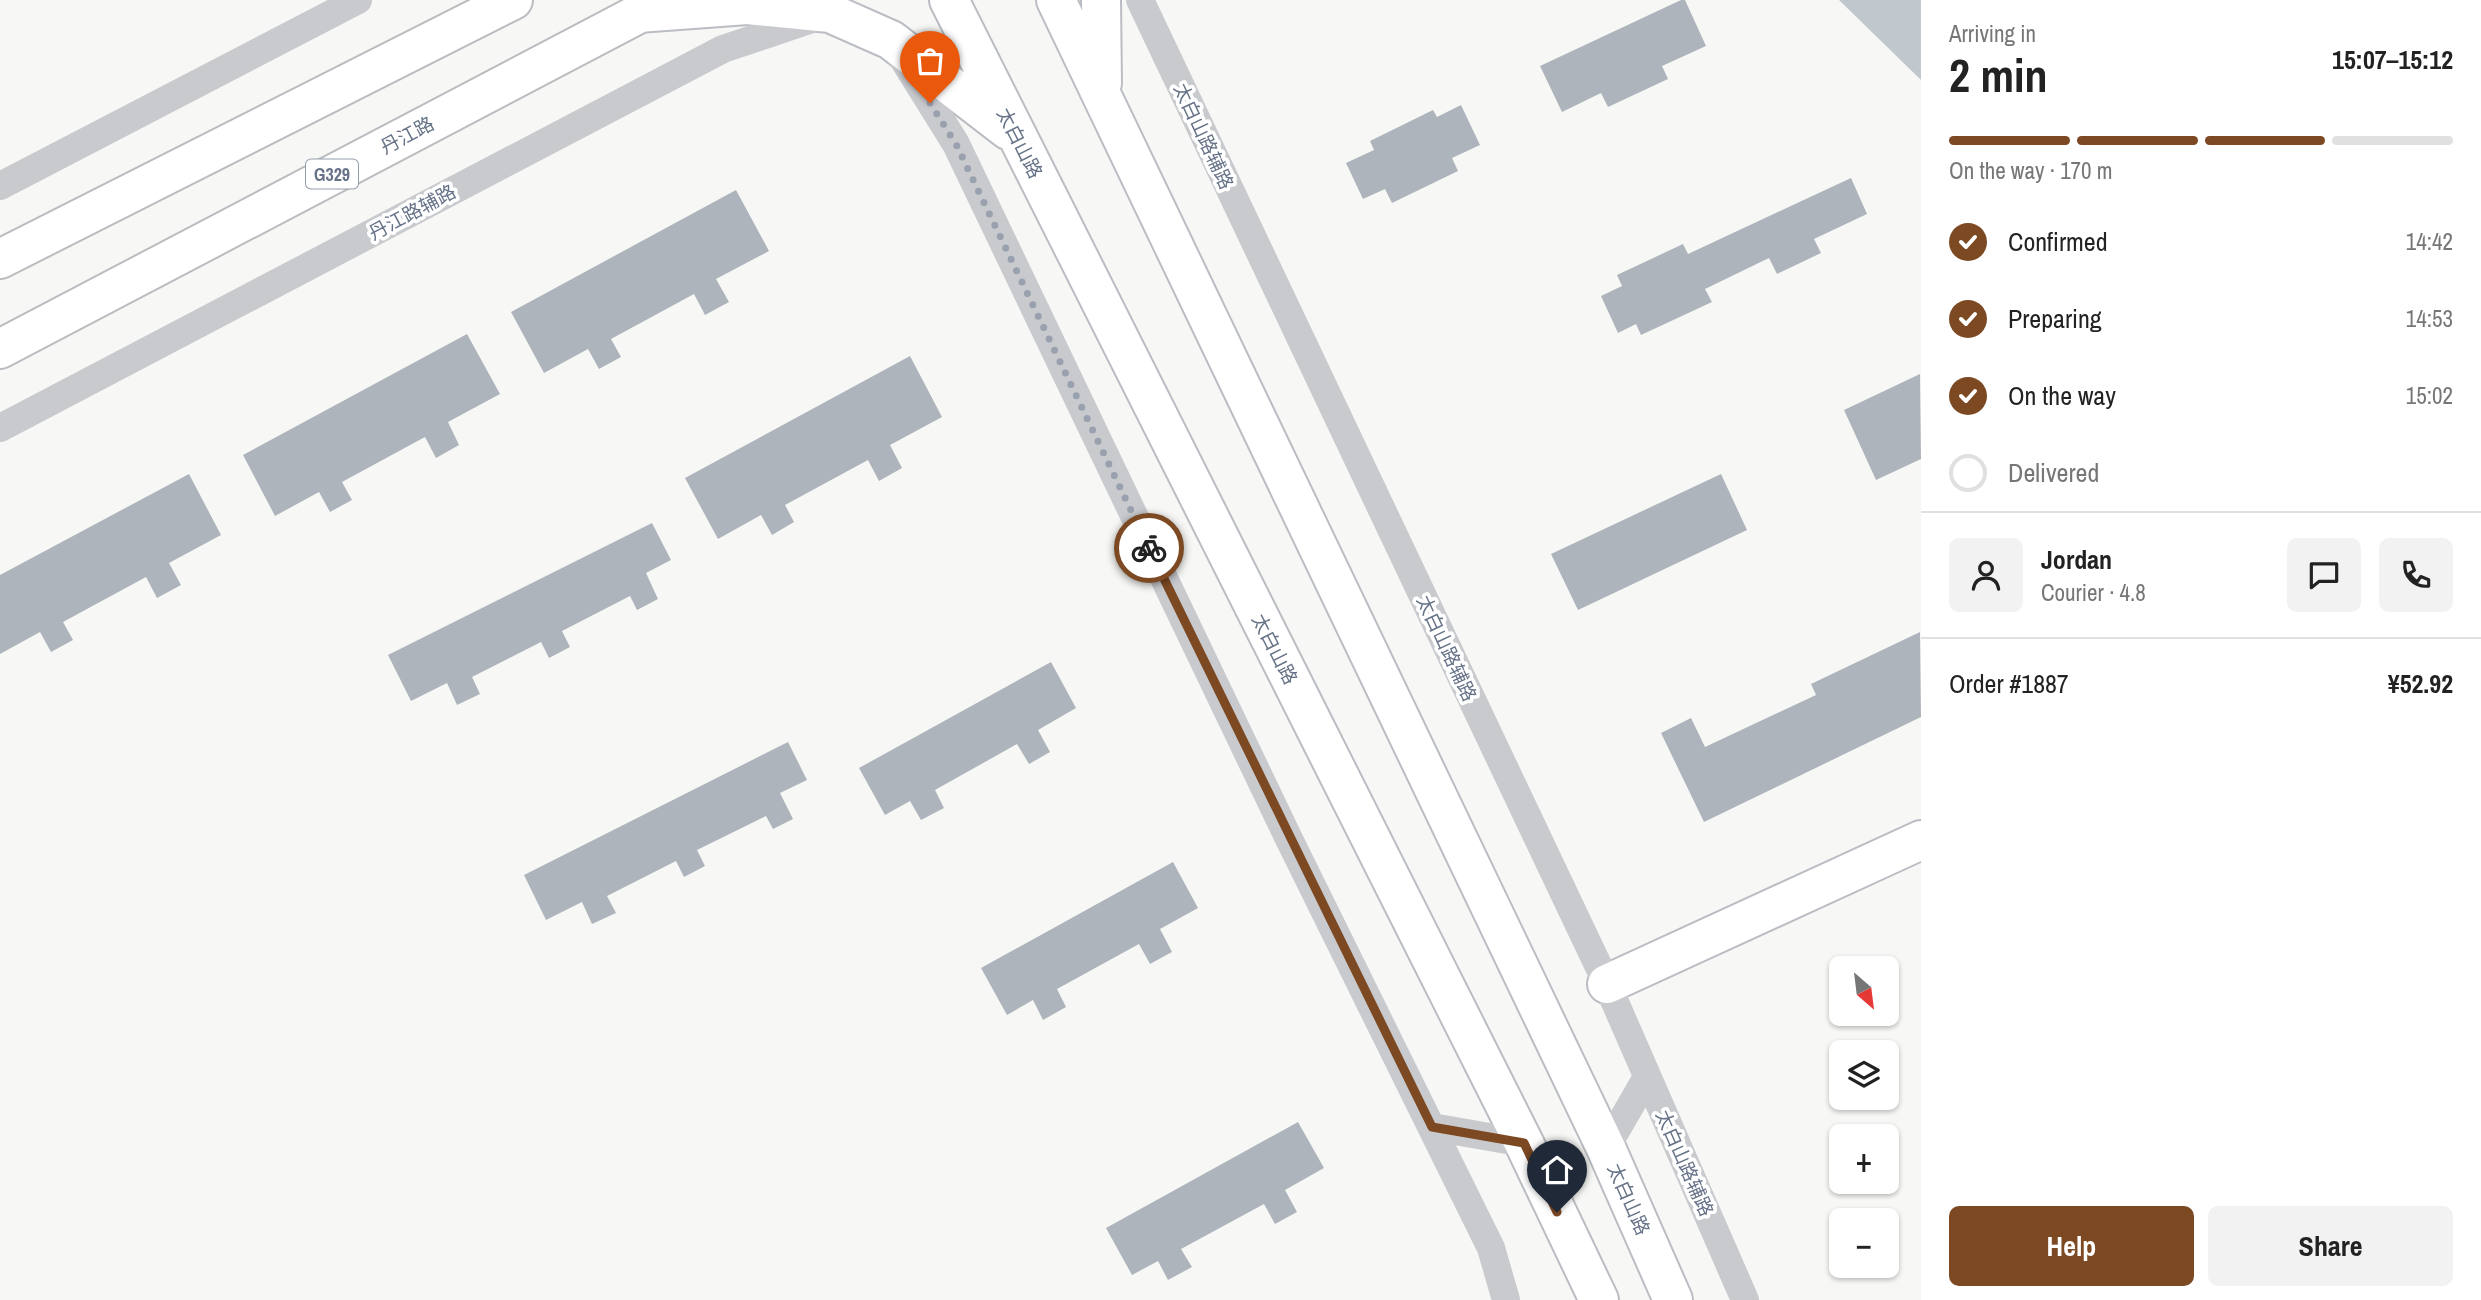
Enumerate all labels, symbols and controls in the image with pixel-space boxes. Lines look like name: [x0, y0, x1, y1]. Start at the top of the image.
text: Arriving in: [1949, 18, 2036, 49]
pin: [900, 31, 960, 103]
icon: bag: [911, 42, 949, 80]
text: 15:07–15:12: [2332, 42, 2453, 77]
text: 2 min: [1949, 44, 2048, 106]
street label: 太白山路辅路: [1168, 79, 1240, 193]
street label: 太白山路: [991, 103, 1049, 183]
street label: 丹江路: [376, 110, 438, 160]
text: On the way · 170 m: [1949, 155, 2113, 186]
road number: G329: [306, 160, 358, 188]
street label: 丹江路辅路: [364, 178, 460, 246]
icon: check: [1949, 223, 1987, 261]
text: Confirmed: [2008, 224, 2108, 259]
text: 14:42: [2406, 226, 2453, 257]
icon: check: [1949, 300, 1987, 338]
text: Preparing: [2008, 301, 2102, 336]
text: 14:53: [2406, 303, 2453, 334]
icon: check: [1949, 377, 1987, 415]
text: On the way: [2008, 378, 2116, 413]
text: 15:02: [2406, 380, 2453, 411]
text: Delivered: [2008, 455, 2099, 490]
courier: [1114, 513, 1184, 583]
icon: bike: [1130, 529, 1168, 567]
button: person: [1949, 538, 2023, 612]
button: chat: [2287, 538, 2361, 612]
button: phone: [2379, 538, 2453, 612]
text: Jordan: [2041, 542, 2112, 577]
text: Courier · 4.8: [2041, 577, 2146, 608]
street label: 太白山路辅路: [1411, 591, 1483, 705]
street label: 太白山路: [1246, 609, 1304, 689]
text: Order #1887: [1949, 666, 2069, 701]
text: ¥52.92: [2388, 666, 2453, 701]
north arrow: [1829, 956, 1899, 1026]
map controls: [1829, 956, 1899, 1278]
button: layers: [1829, 1040, 1899, 1110]
street label: 太白山路辅路: [1650, 1106, 1720, 1220]
button: +: [1829, 1124, 1899, 1194]
pin: [1527, 1140, 1587, 1212]
icon: home: [1538, 1151, 1576, 1189]
street label: 太白山路: [1602, 1159, 1656, 1239]
button: Help: [1949, 1206, 2194, 1286]
button: Share: [2208, 1206, 2453, 1286]
button: −: [1829, 1208, 1899, 1278]

